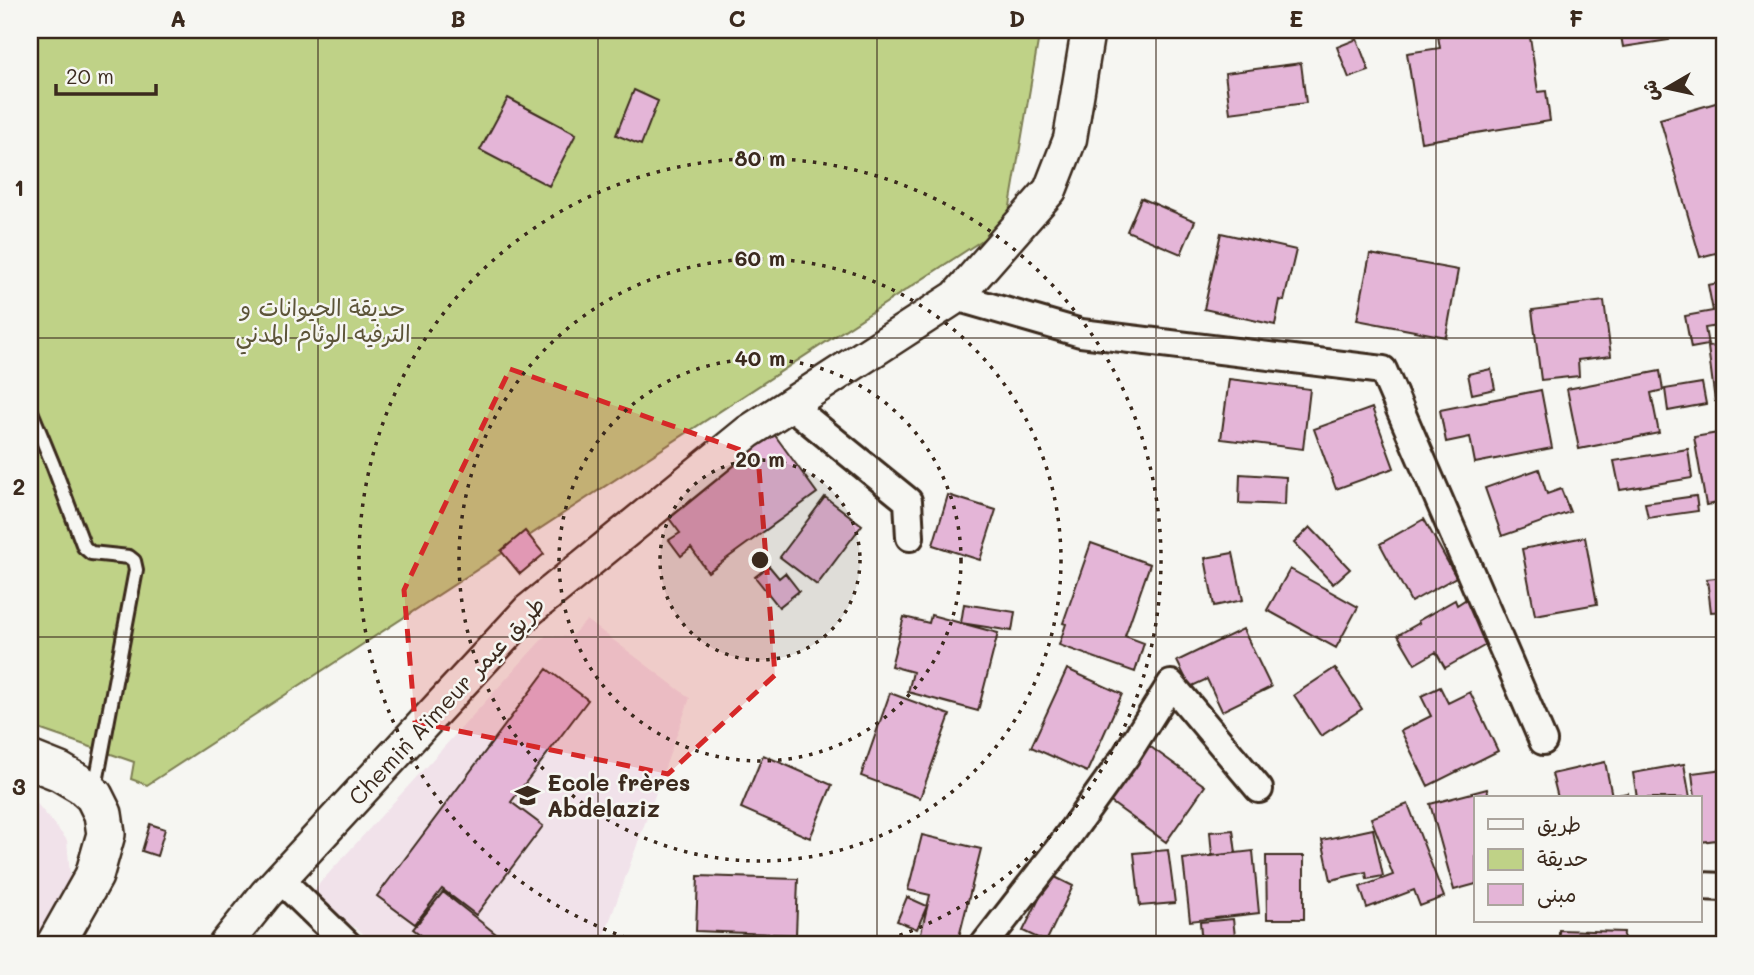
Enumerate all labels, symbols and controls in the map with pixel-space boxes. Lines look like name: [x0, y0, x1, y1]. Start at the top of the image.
text: A: [170, 3, 186, 33]
text: B: [450, 3, 466, 33]
text: C: [728, 3, 746, 33]
text: D: [1009, 3, 1025, 33]
text: E: [1289, 3, 1303, 33]
text: F: [1569, 3, 1583, 33]
scale bar: [56, 52, 156, 96]
north arrow: [1632, 52, 1702, 122]
text: 20 m: [66, 62, 114, 89]
text: ش: [1636, 78, 1664, 103]
text: 80 m: [735, 144, 785, 171]
text: 1: [14, 172, 24, 202]
text: 60 m: [735, 244, 785, 271]
park label: حديقة الحيوانات و الترفيه الوئام المدني: [235, 292, 411, 355]
text: 40 m: [734, 344, 786, 371]
text: 20 m: [735, 445, 785, 472]
text: 2: [13, 471, 25, 501]
centre of rings: [748, 548, 772, 572]
street label: Chemin Aïmeur طريق عيمر: [341, 589, 551, 811]
place label: Ecole frères Abdelaziz: [547, 767, 690, 823]
text: 3: [12, 771, 26, 801]
school or university icon: Ecole frères Abdelaziz: [513, 782, 541, 810]
legend: [1474, 796, 1702, 922]
text: طريق: [1537, 810, 1581, 837]
text: حديقة: [1537, 844, 1588, 871]
text: مبنى: [1537, 880, 1576, 909]

